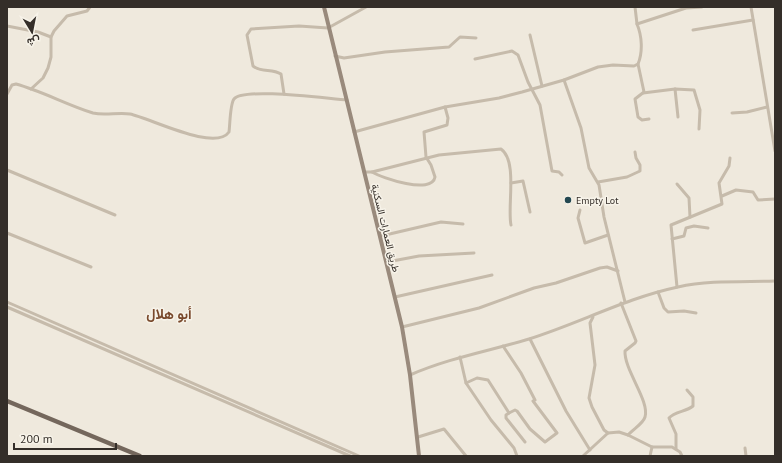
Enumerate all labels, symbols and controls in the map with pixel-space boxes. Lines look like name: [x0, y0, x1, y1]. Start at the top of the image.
north arrow: [12, 12, 52, 52]
text: ش: [26, 34, 41, 50]
street label: طريق العمارات السكنية: [368, 183, 403, 274]
place label: Empty Lot: [576, 194, 619, 207]
marker: Empty Lot: [563, 195, 573, 205]
district label: أبو هلال: [146, 305, 192, 323]
scale bar: [14, 425, 116, 451]
text: 200 m: [20, 431, 53, 446]

